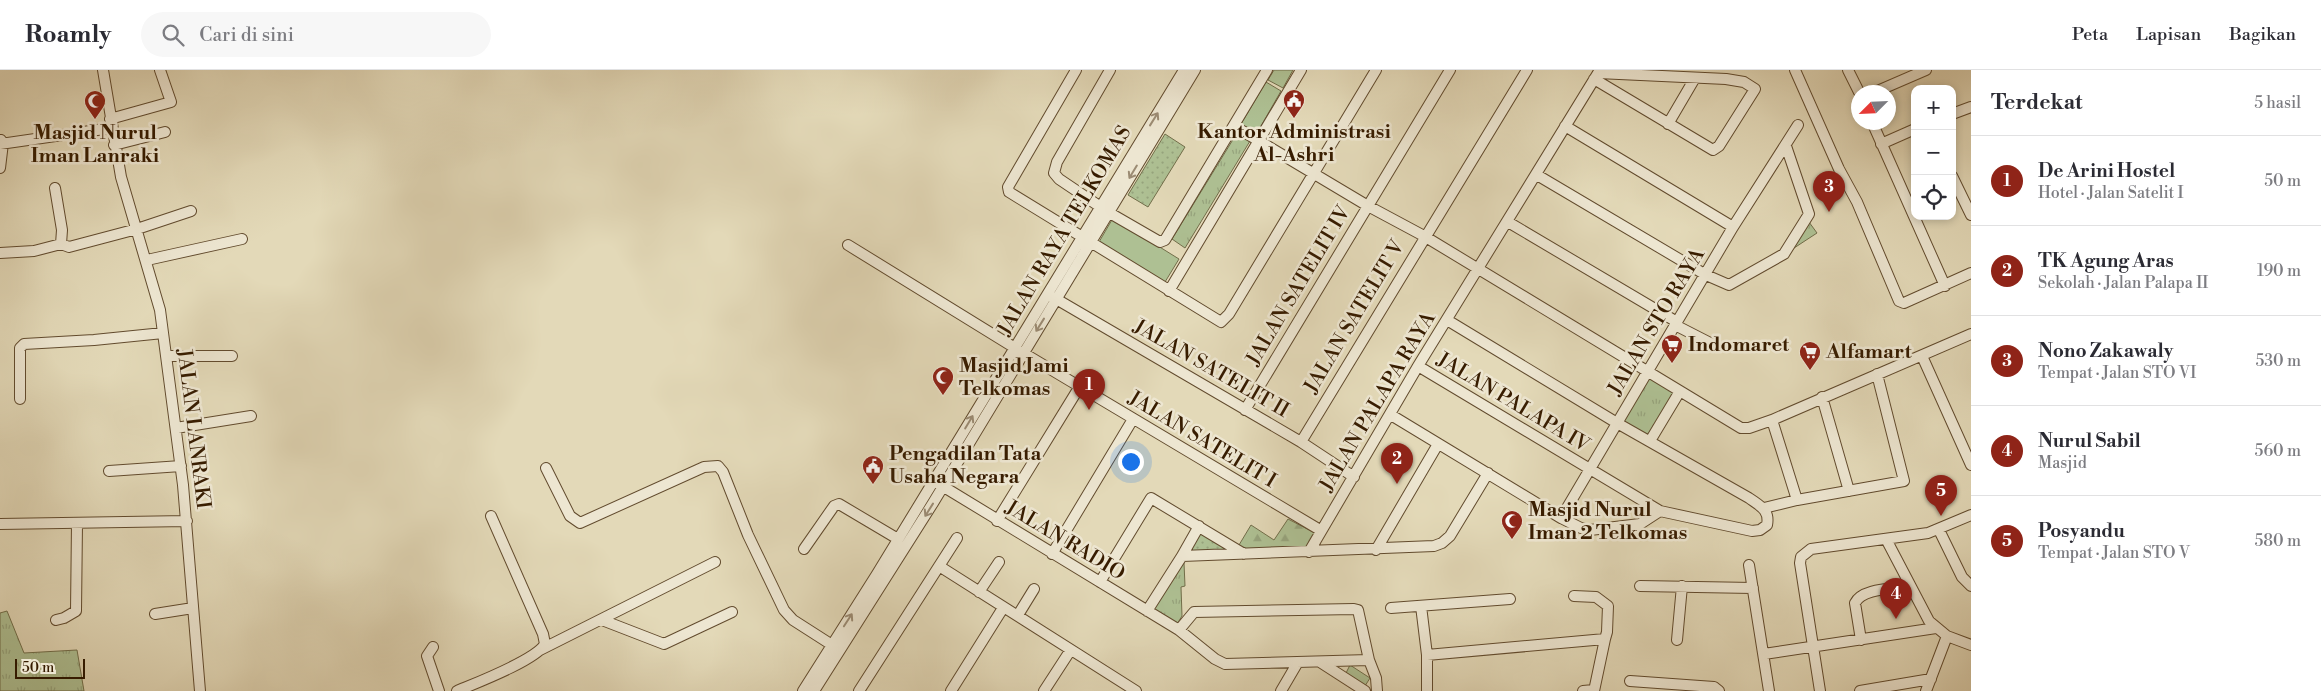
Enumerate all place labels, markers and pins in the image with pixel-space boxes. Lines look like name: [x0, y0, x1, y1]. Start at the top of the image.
public building icon: Kantor Administrasi Al-Ashri: [1282, 88, 1306, 119]
mosque icon: Masjid Nurul Iman Lanraki: [83, 89, 107, 120]
place label: Kantor Administrasi Al-Ashri: [1197, 120, 1391, 168]
place label: Masjid Nurul Iman Lanraki: [31, 121, 160, 169]
pin: 3: [1813, 171, 1845, 212]
supermarket icon: Indomaret: [1660, 333, 1684, 364]
place label: Indomaret: [1688, 333, 1790, 358]
supermarket icon: Alfamart: [1798, 340, 1822, 371]
place label: Alfamart: [1825, 340, 1912, 365]
place label: Masjid Jami Telkomas: [959, 354, 1069, 402]
mosque icon: Masjid Jami Telkomas: [931, 365, 955, 396]
pin: 1: [1073, 369, 1105, 410]
place label: Pengadilan Tata Usaha Negara: [889, 442, 1042, 490]
pin: 2: [1381, 443, 1413, 484]
public building icon: Pengadilan Tata Usaha Negara: [861, 454, 885, 485]
pin: 5: [1925, 475, 1957, 516]
place label: Masjid Nurul Iman 2 Telkomas: [1528, 498, 1687, 546]
mosque icon: Masjid Nurul Iman 2 Telkomas: [1500, 509, 1524, 540]
pin: 4: [1880, 578, 1912, 619]

